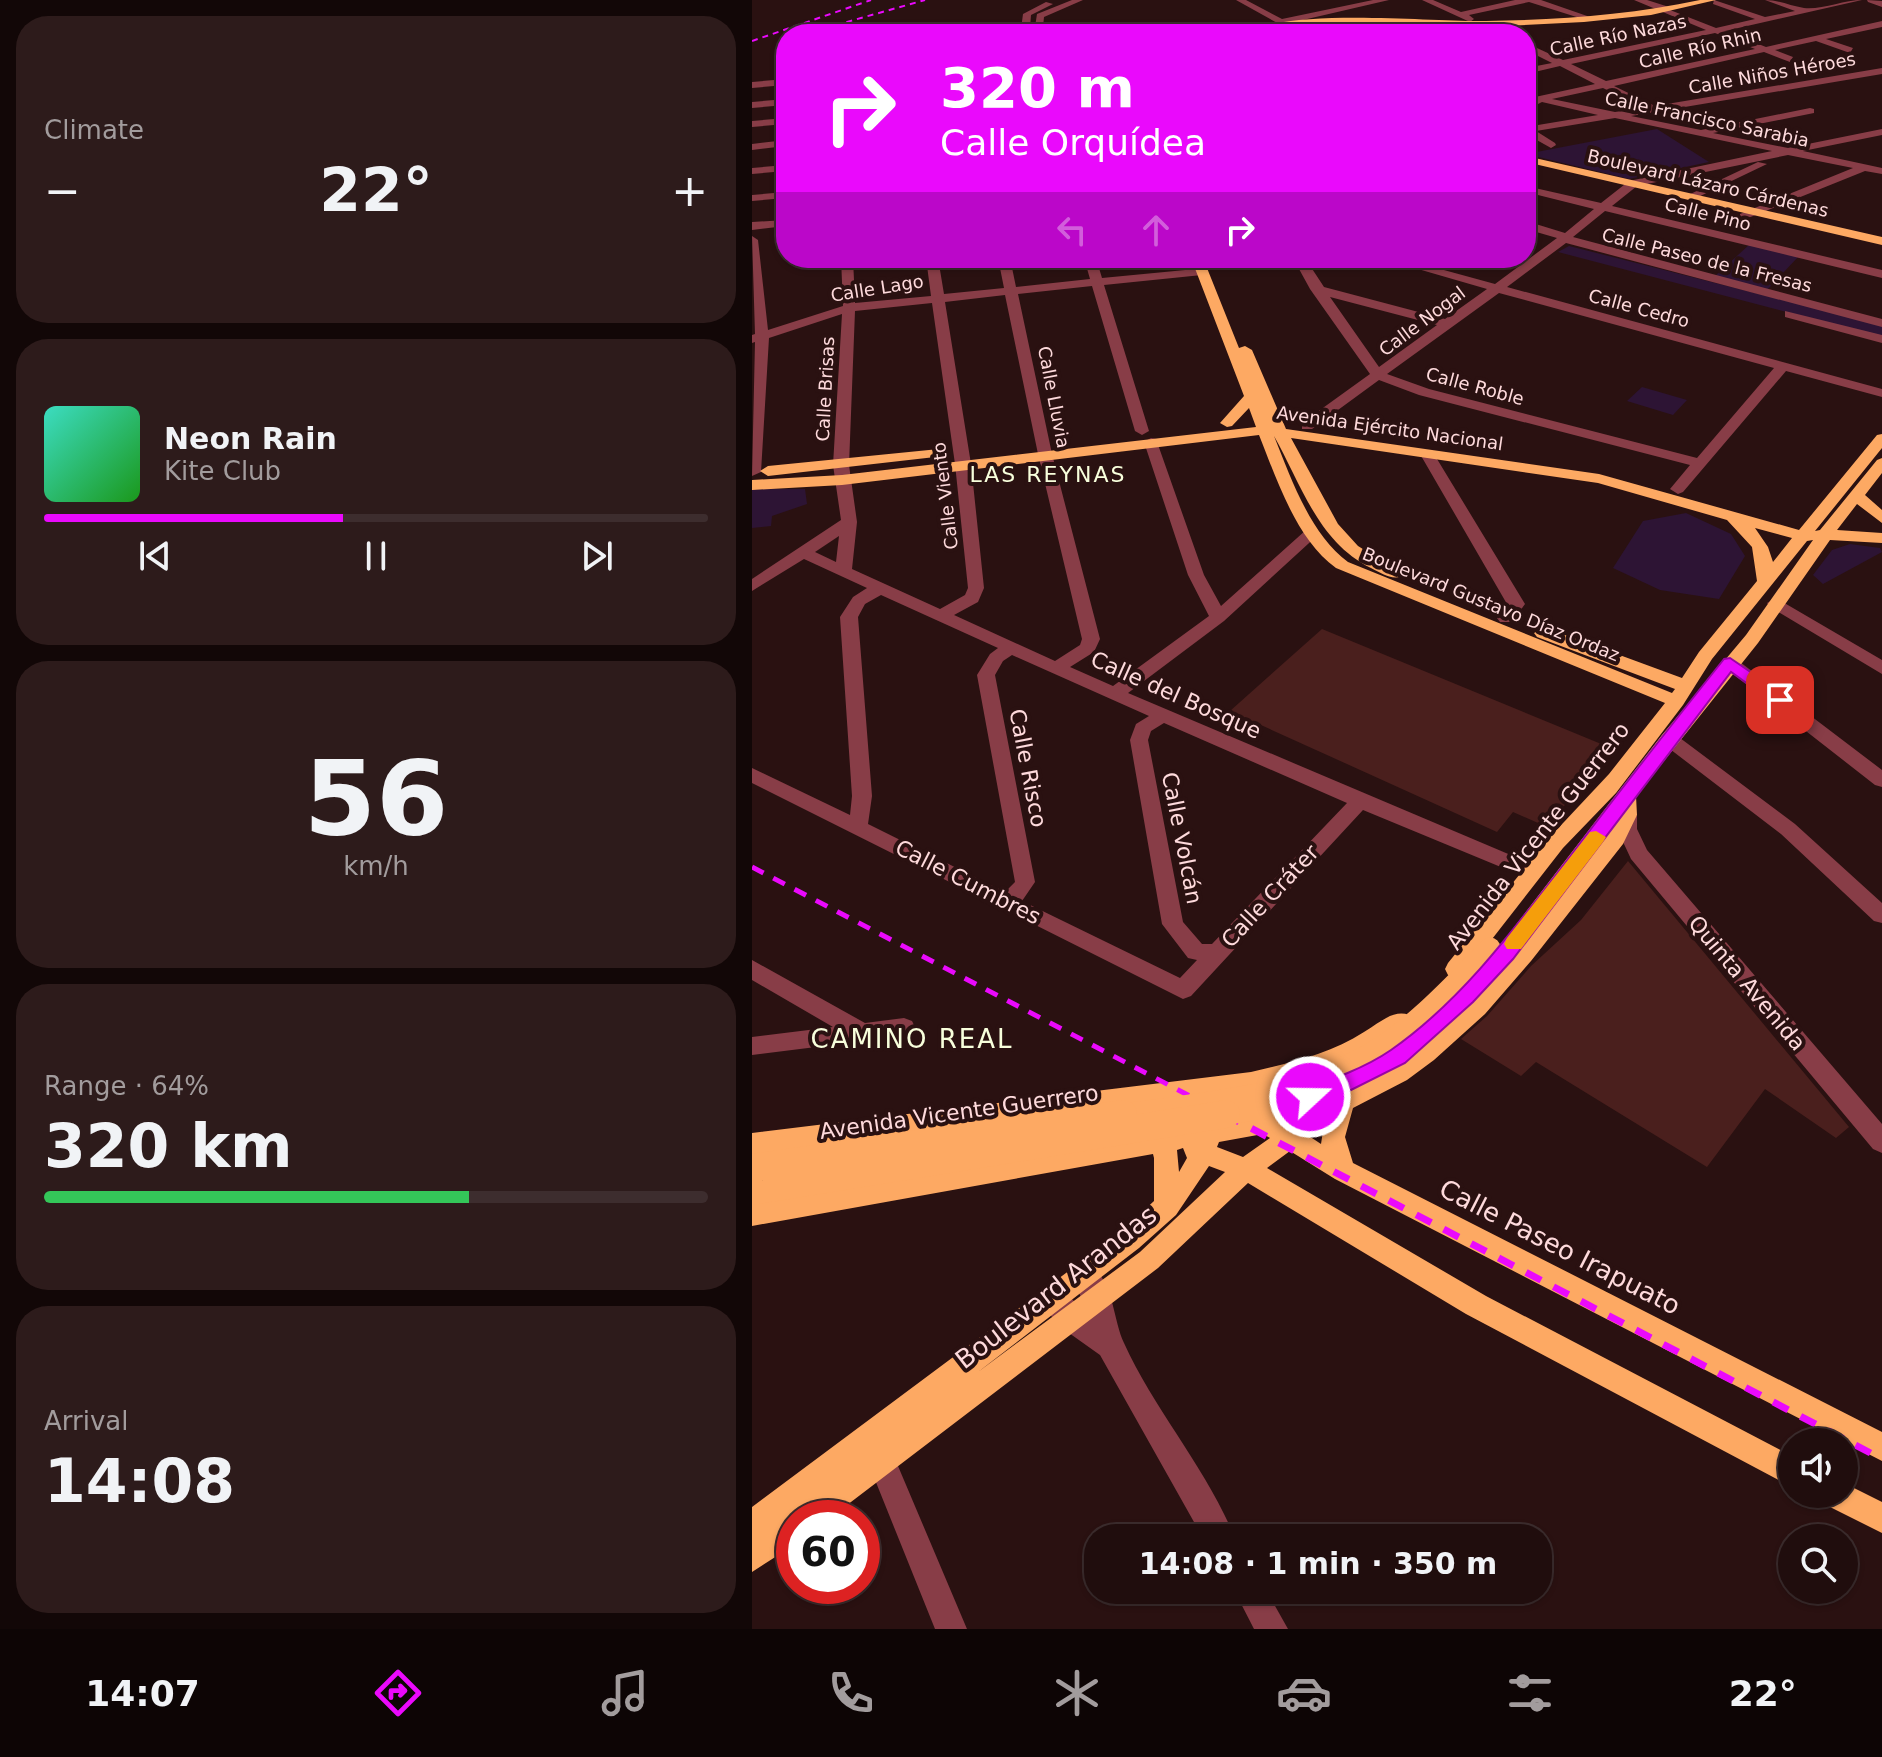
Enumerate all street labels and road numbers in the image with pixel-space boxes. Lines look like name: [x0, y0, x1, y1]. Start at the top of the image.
street label: Calle Río Nazas: [1548, 10, 1688, 60]
street label: Calle Río Rhin: [1637, 24, 1763, 72]
street label: Calle Niños Héroes: [1687, 48, 1857, 98]
street label: Calle Francisco Sarabia: [1603, 87, 1811, 151]
street label: Boulevard Lázaro Cárdenas: [1585, 145, 1831, 221]
street label: Calle Pino: [1663, 193, 1753, 235]
street label: Calle Paseo de la Fresas: [1600, 224, 1814, 296]
street label: Calle Lago: [829, 270, 925, 306]
street label: Calle Nogal: [1375, 282, 1469, 360]
street label: Calle Cedro: [1586, 284, 1692, 332]
street label: Calle Brisas: [812, 336, 838, 442]
street label: Calle Lluvia: [1034, 344, 1074, 450]
street label: Calle Roble: [1424, 363, 1526, 409]
street label: Avenida Ejército Nacional: [1275, 402, 1505, 454]
street label: Calle Viento: [928, 441, 962, 551]
street label: Boulevard Gustavo Díaz Ordaz: [1359, 543, 1623, 665]
street label: Calle del Bosque: [1087, 646, 1265, 744]
street label: Calle Risco: [1004, 707, 1052, 829]
street label: Avenida Vicente Guerrero: [1441, 717, 1635, 955]
street label: Calle Volcán: [1157, 770, 1207, 906]
street label: Calle Cumbres: [891, 835, 1045, 929]
street label: Calle Cráter: [1216, 839, 1324, 952]
street label: Quinta Avenida: [1683, 911, 1811, 1055]
street label: Avenida Vicente Guerrero: [818, 1080, 1100, 1144]
street label: Calle Paseo Irapuato: [1435, 1173, 1685, 1321]
street label: Boulevard Arandas: [950, 1199, 1162, 1375]

